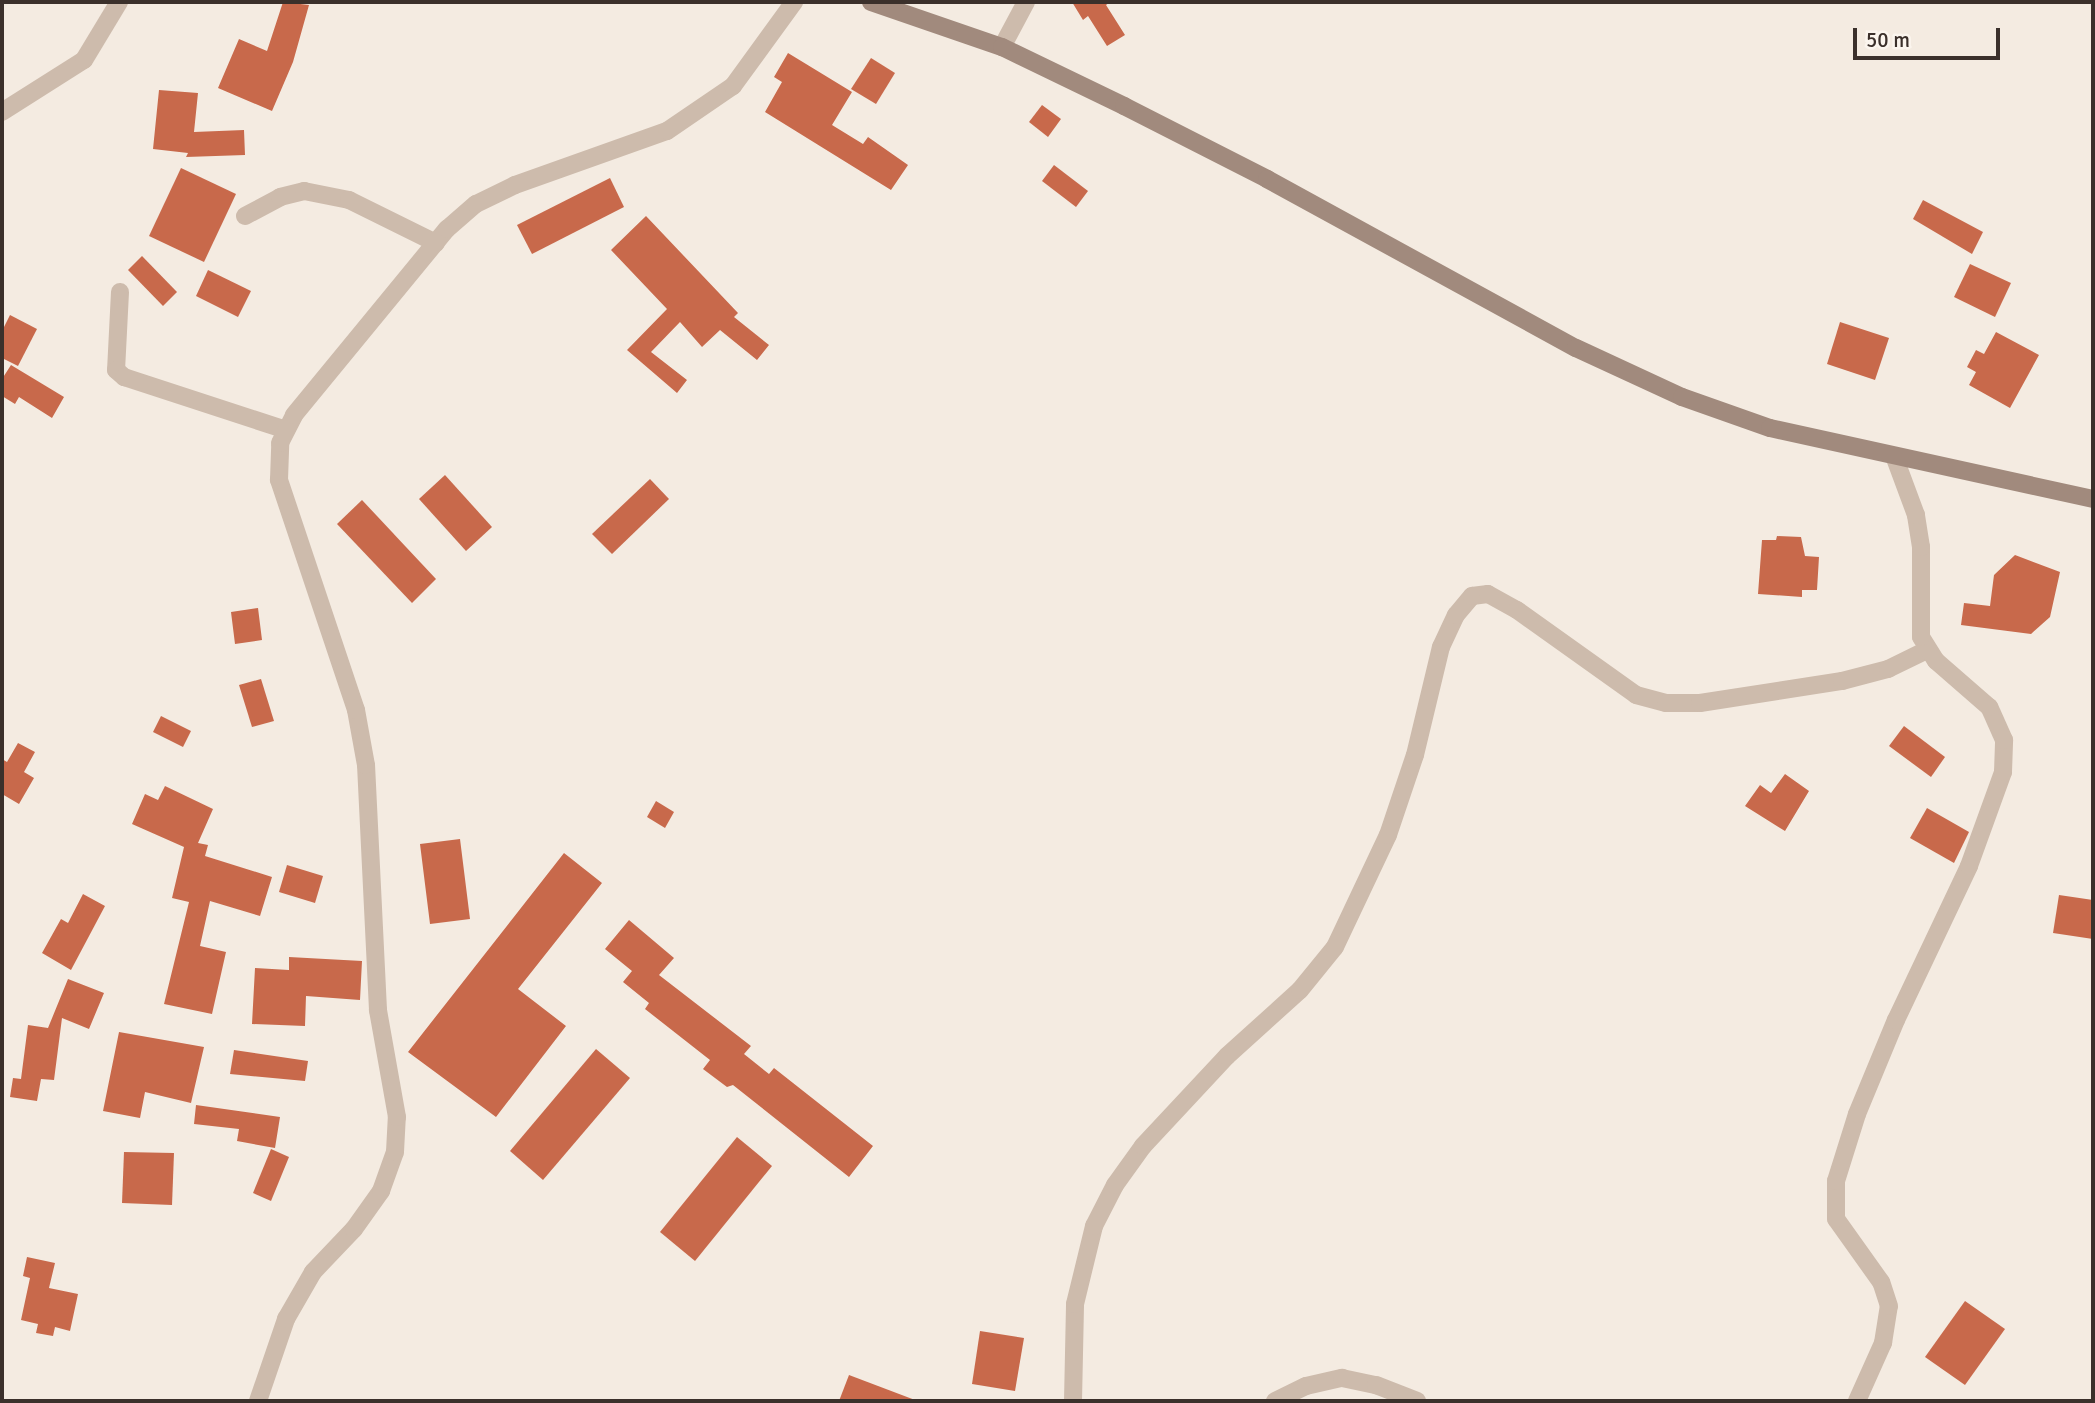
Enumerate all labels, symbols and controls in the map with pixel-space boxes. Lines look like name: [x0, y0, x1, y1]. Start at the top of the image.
scale bar: [1857, 14, 2004, 58]
text: 50 m: [1866, 27, 1910, 53]

